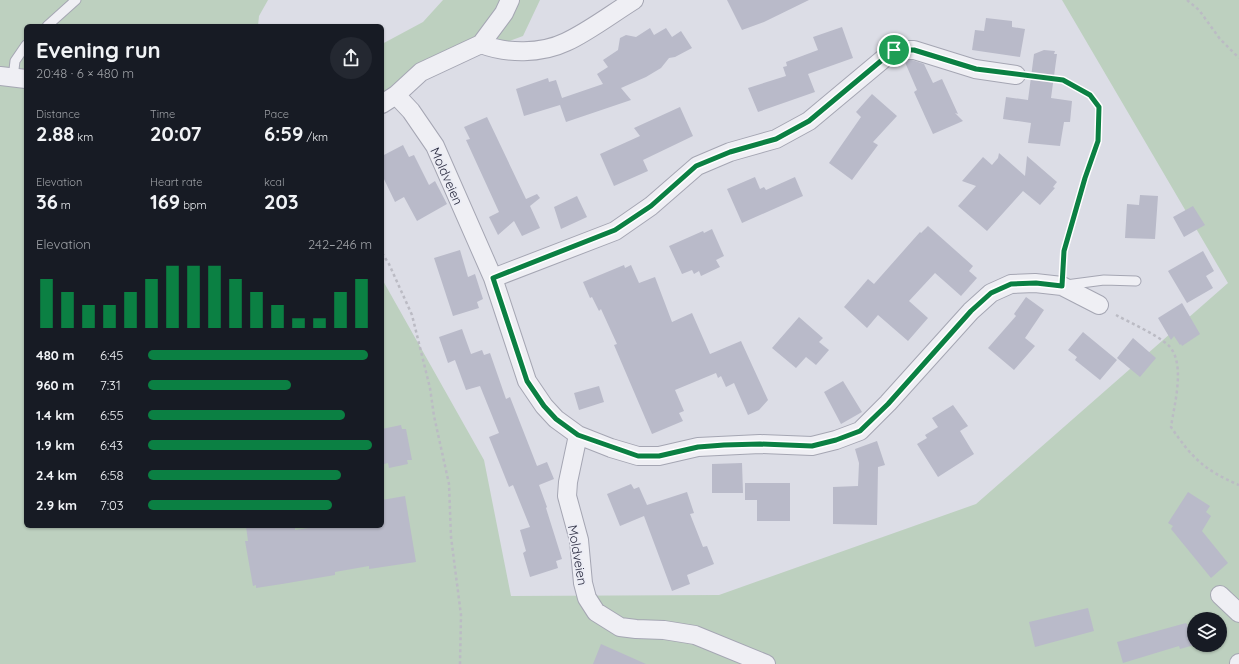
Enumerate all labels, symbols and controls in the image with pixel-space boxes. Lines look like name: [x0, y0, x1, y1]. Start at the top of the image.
pin: [877, 33, 911, 67]
text: Evening run: [36, 36, 161, 64]
button: share: [330, 37, 372, 79]
icon: arrive: [883, 39, 905, 61]
text: 20:48 · 6 × 480 m: [36, 65, 134, 81]
text: Distance: [36, 107, 80, 121]
text: Time: [150, 107, 175, 121]
text: Pace: [264, 107, 289, 121]
text: 2.88: [36, 121, 74, 146]
text: 20:07: [150, 121, 202, 146]
text: 6:59: [264, 121, 303, 146]
text: km: [74, 130, 93, 144]
text: /km: [303, 130, 328, 144]
street label: Moldveien: [427, 145, 467, 207]
text: Elevation: [36, 175, 82, 189]
text: Heart rate: [150, 175, 202, 189]
text: kcal: [264, 175, 285, 189]
text: 36: [36, 189, 58, 214]
text: 169: [150, 189, 180, 214]
text: 203: [264, 189, 298, 214]
text: m: [58, 198, 71, 212]
text: bpm: [180, 198, 207, 212]
text: Elevation: [36, 236, 91, 252]
text: 242–246 m: [308, 236, 372, 252]
text: 480 m: [36, 347, 74, 363]
text: 6:45: [100, 347, 123, 363]
text: 960 m: [36, 377, 74, 393]
text: 7:31: [100, 377, 121, 393]
text: 1.4 km: [36, 407, 75, 423]
text: 6:55: [100, 407, 124, 423]
text: 1.9 km: [36, 437, 75, 453]
text: 6:43: [100, 437, 123, 453]
text: 2.4 km: [36, 467, 77, 483]
text: 6:58: [100, 467, 124, 483]
text: 2.9 km: [36, 497, 77, 513]
text: 7:03: [100, 497, 124, 513]
street label: Moldveien: [565, 524, 591, 586]
map controls: [1187, 612, 1227, 652]
button: layers: [1187, 612, 1227, 652]

